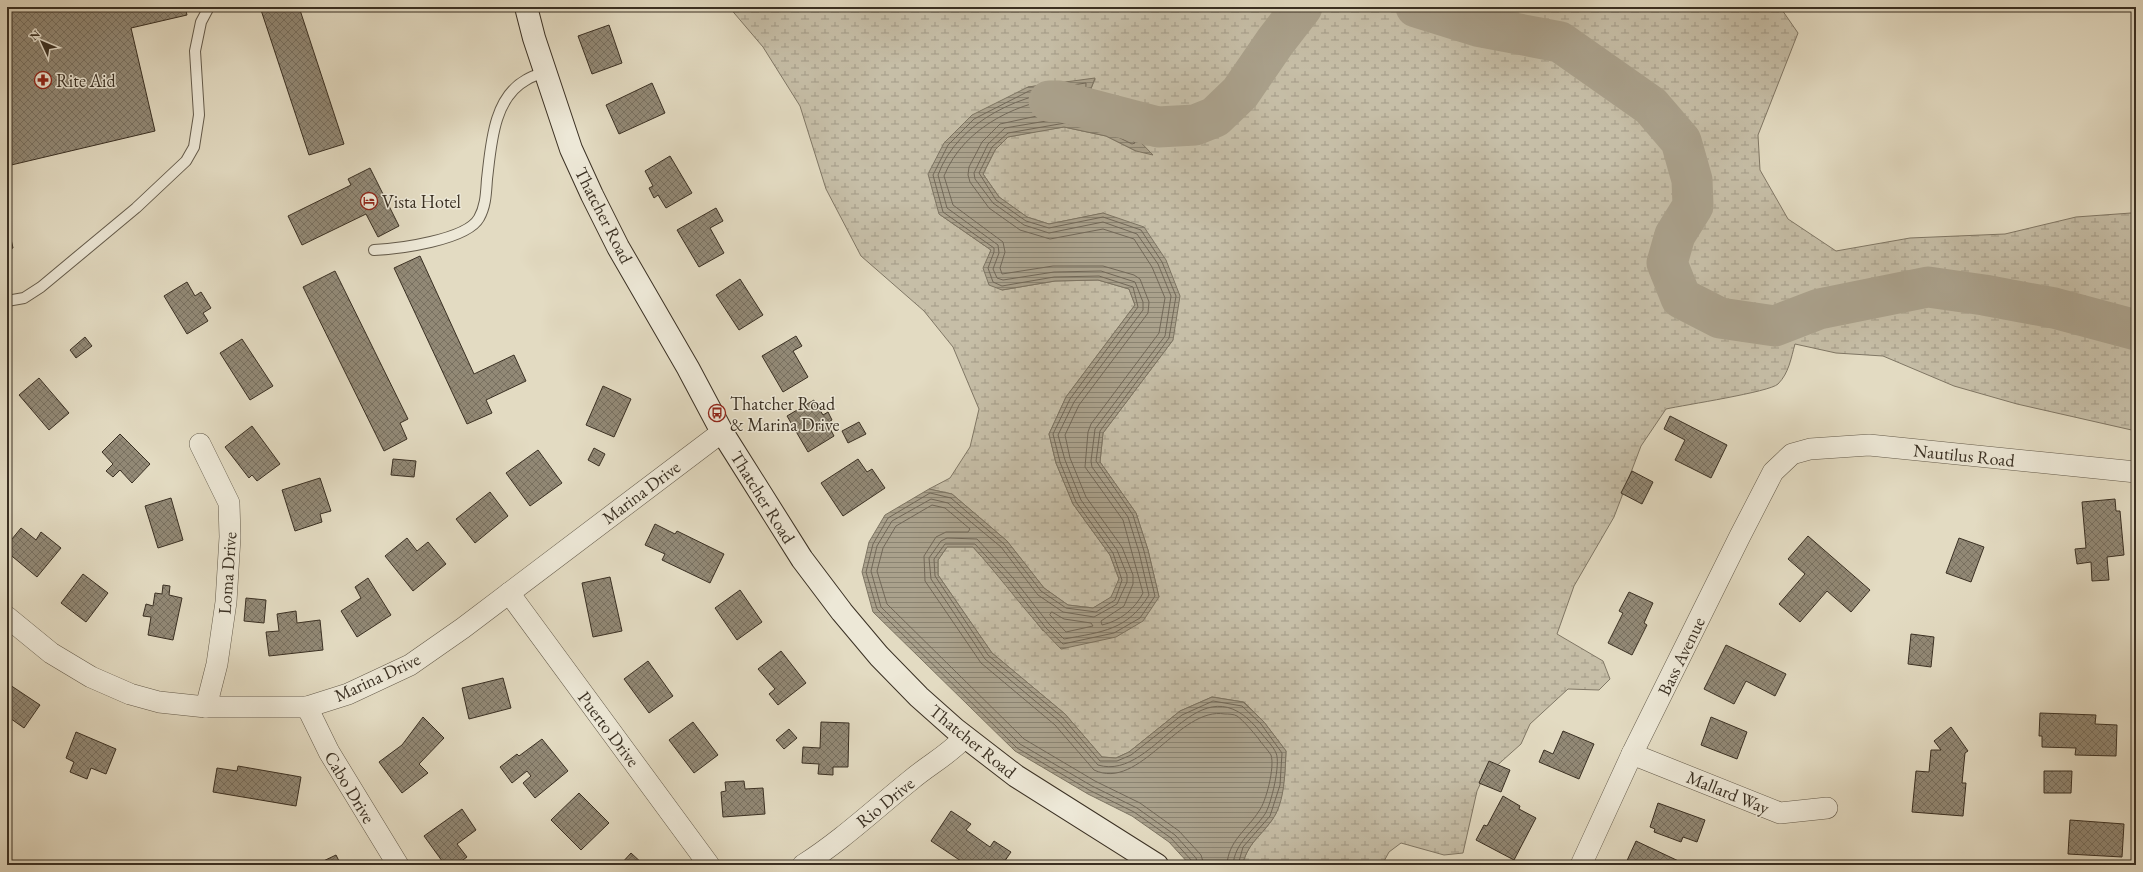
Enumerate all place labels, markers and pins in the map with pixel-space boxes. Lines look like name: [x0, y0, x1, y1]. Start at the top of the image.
place label: Rite Aid: [56, 69, 116, 92]
pharmacy icon: Rite Aid: [33, 70, 53, 90]
place label: Vista Hotel: [382, 190, 461, 213]
hotel icon: Vista Hotel: [359, 191, 379, 211]
place label: Thatcher Road & Marina Drive: [730, 392, 839, 436]
bus stop icon: Thatcher Road & Marina Drive: [707, 403, 727, 423]

